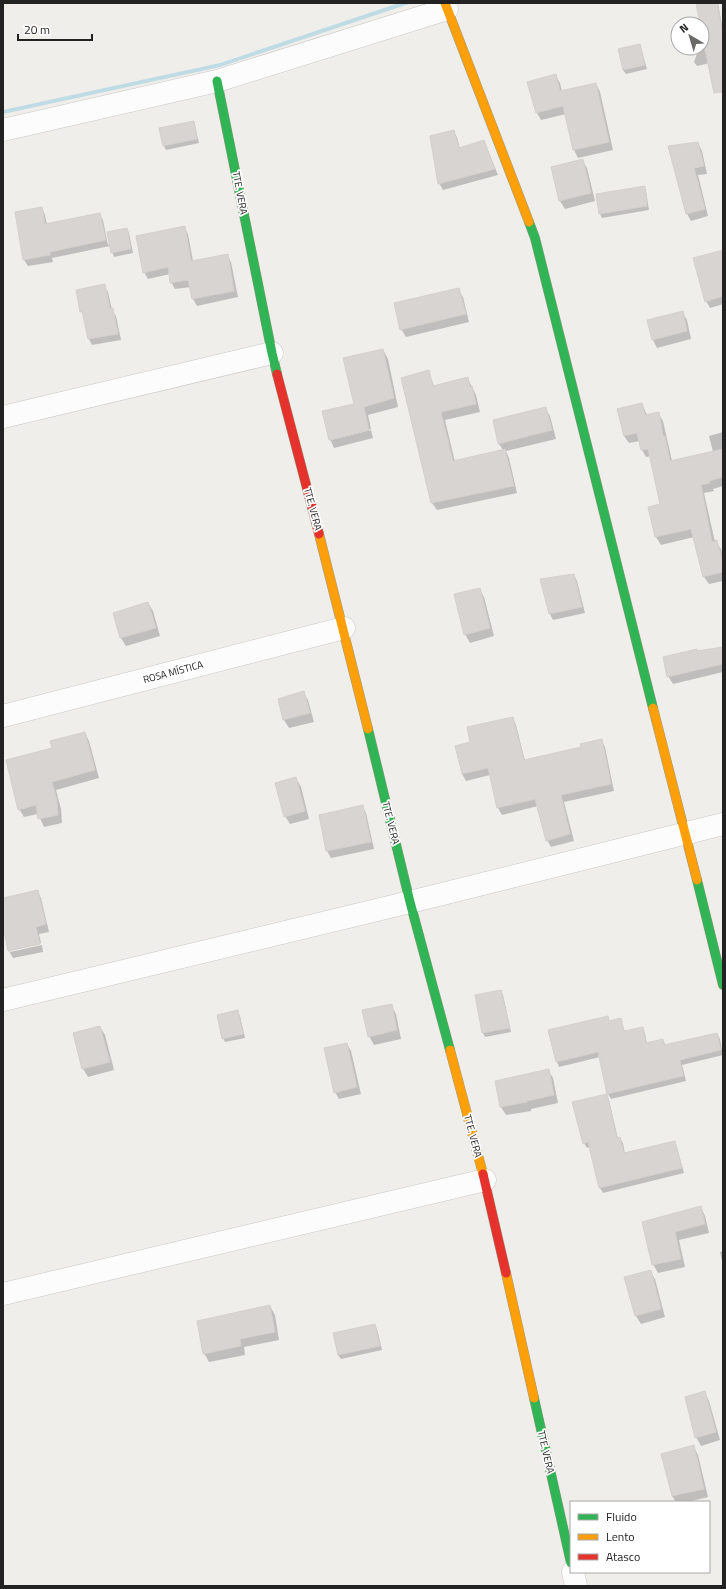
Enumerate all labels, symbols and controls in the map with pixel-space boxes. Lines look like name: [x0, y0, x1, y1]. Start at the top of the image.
scale bar: [18, 16, 92, 42]
north arrow: [670, 16, 710, 56]
text: N: [676, 19, 692, 37]
text: 20 m: [24, 20, 50, 39]
street label: TTE. VERA: [228, 170, 252, 216]
street label: TTE. VERA: [300, 486, 326, 532]
street label: ROSA MÍSTICA: [141, 657, 205, 687]
street label: TTE. VERA: [378, 800, 404, 846]
street label: TTE. VERA: [460, 1113, 486, 1159]
street label: TTE. VERA: [534, 1429, 558, 1475]
legend: [570, 1501, 710, 1573]
text: Fluido: [606, 1507, 637, 1526]
text: Lento: [606, 1527, 635, 1546]
text: Atasco: [606, 1547, 640, 1566]

